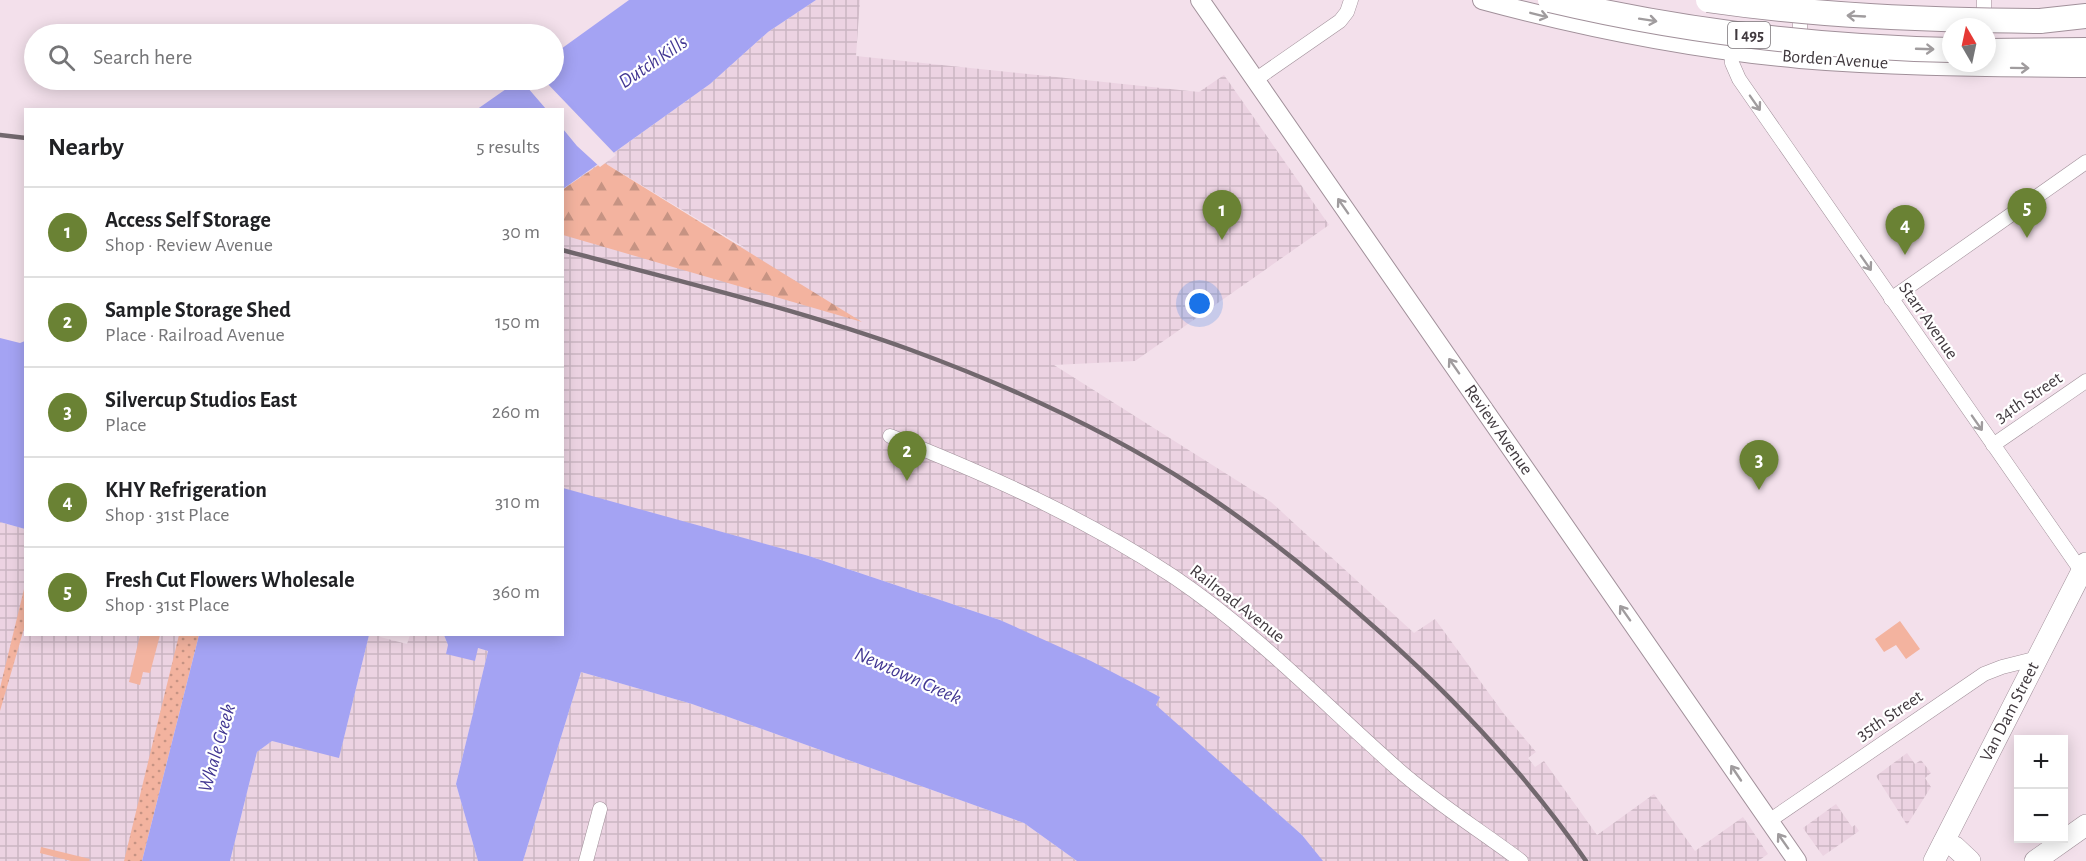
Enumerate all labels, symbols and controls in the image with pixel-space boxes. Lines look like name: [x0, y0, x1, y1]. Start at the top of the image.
one-way arrow: [1529, 10, 1548, 22]
one-way arrow: [1846, 11, 1866, 22]
one-way arrow: [1638, 15, 1658, 26]
north arrow: [1942, 18, 1996, 72]
road number: I 495: [1728, 22, 1770, 48]
search box: [24, 24, 564, 90]
water label: Dutch Kills: [615, 31, 692, 92]
icon: search: [45, 41, 78, 74]
one-way arrow: [1915, 44, 1935, 55]
text: Search here: [93, 46, 192, 68]
street label: Borden Avenue: [1781, 47, 1889, 73]
one-way arrow: [2009, 62, 2029, 73]
one-way arrow: [1749, 94, 1761, 111]
text: Nearby: [48, 134, 124, 160]
text: 5 results: [476, 137, 540, 157]
pin: 5: [2008, 188, 2046, 238]
pin: 1: [1202, 190, 1242, 240]
one-way arrow: [1337, 199, 1349, 215]
pin: 4: [1886, 206, 1924, 255]
text: Access Self Storage: [105, 209, 271, 231]
text: 1: [64, 222, 71, 242]
text: 30 m: [502, 222, 540, 242]
text: Shop · Review Avenue: [105, 235, 273, 255]
one-way arrow: [1860, 255, 1872, 271]
street label: Starr Avenue: [1895, 279, 1961, 363]
your location: [1185, 289, 1214, 318]
text: Sample Storage Shed: [105, 299, 291, 321]
text: 2: [63, 312, 72, 332]
text: 150 m: [495, 312, 540, 332]
text: Place · Railroad Avenue: [105, 325, 285, 345]
one-way arrow: [1448, 359, 1460, 375]
street label: 34th Street: [1992, 369, 2066, 427]
street label: Review Avenue: [1460, 382, 1536, 478]
text: Silvercup Studios East: [105, 389, 297, 411]
text: 3: [63, 402, 72, 422]
text: 260 m: [492, 402, 540, 422]
text: Place: [105, 415, 146, 435]
one-way arrow: [1971, 415, 1983, 431]
pin: 2: [888, 432, 926, 481]
pin: 3: [1740, 440, 1778, 490]
text: KHY Refrigeration: [105, 479, 267, 501]
text: 4: [62, 492, 73, 512]
text: 310 m: [495, 492, 540, 512]
text: Shop · 31st Place: [105, 505, 230, 525]
street label: Railroad Avenue: [1186, 562, 1288, 646]
text: Fresh Cut Flowers Wholesale: [105, 569, 355, 591]
text: 5: [63, 582, 72, 602]
text: 360 m: [493, 582, 540, 602]
text: Shop · 31st Place: [105, 595, 230, 615]
one-way arrow: [1619, 605, 1631, 621]
water label: Newtown Creek: [852, 644, 964, 708]
street label: Van Dam Street: [1977, 659, 2043, 765]
street label: 35th Street: [1854, 687, 1926, 745]
water label: Whale Creek: [195, 702, 239, 794]
map controls: [2014, 735, 2068, 843]
button: +: [2014, 735, 2068, 789]
one-way arrow: [1730, 765, 1742, 782]
button: −: [2014, 789, 2068, 843]
one-way arrow: [1777, 833, 1789, 850]

